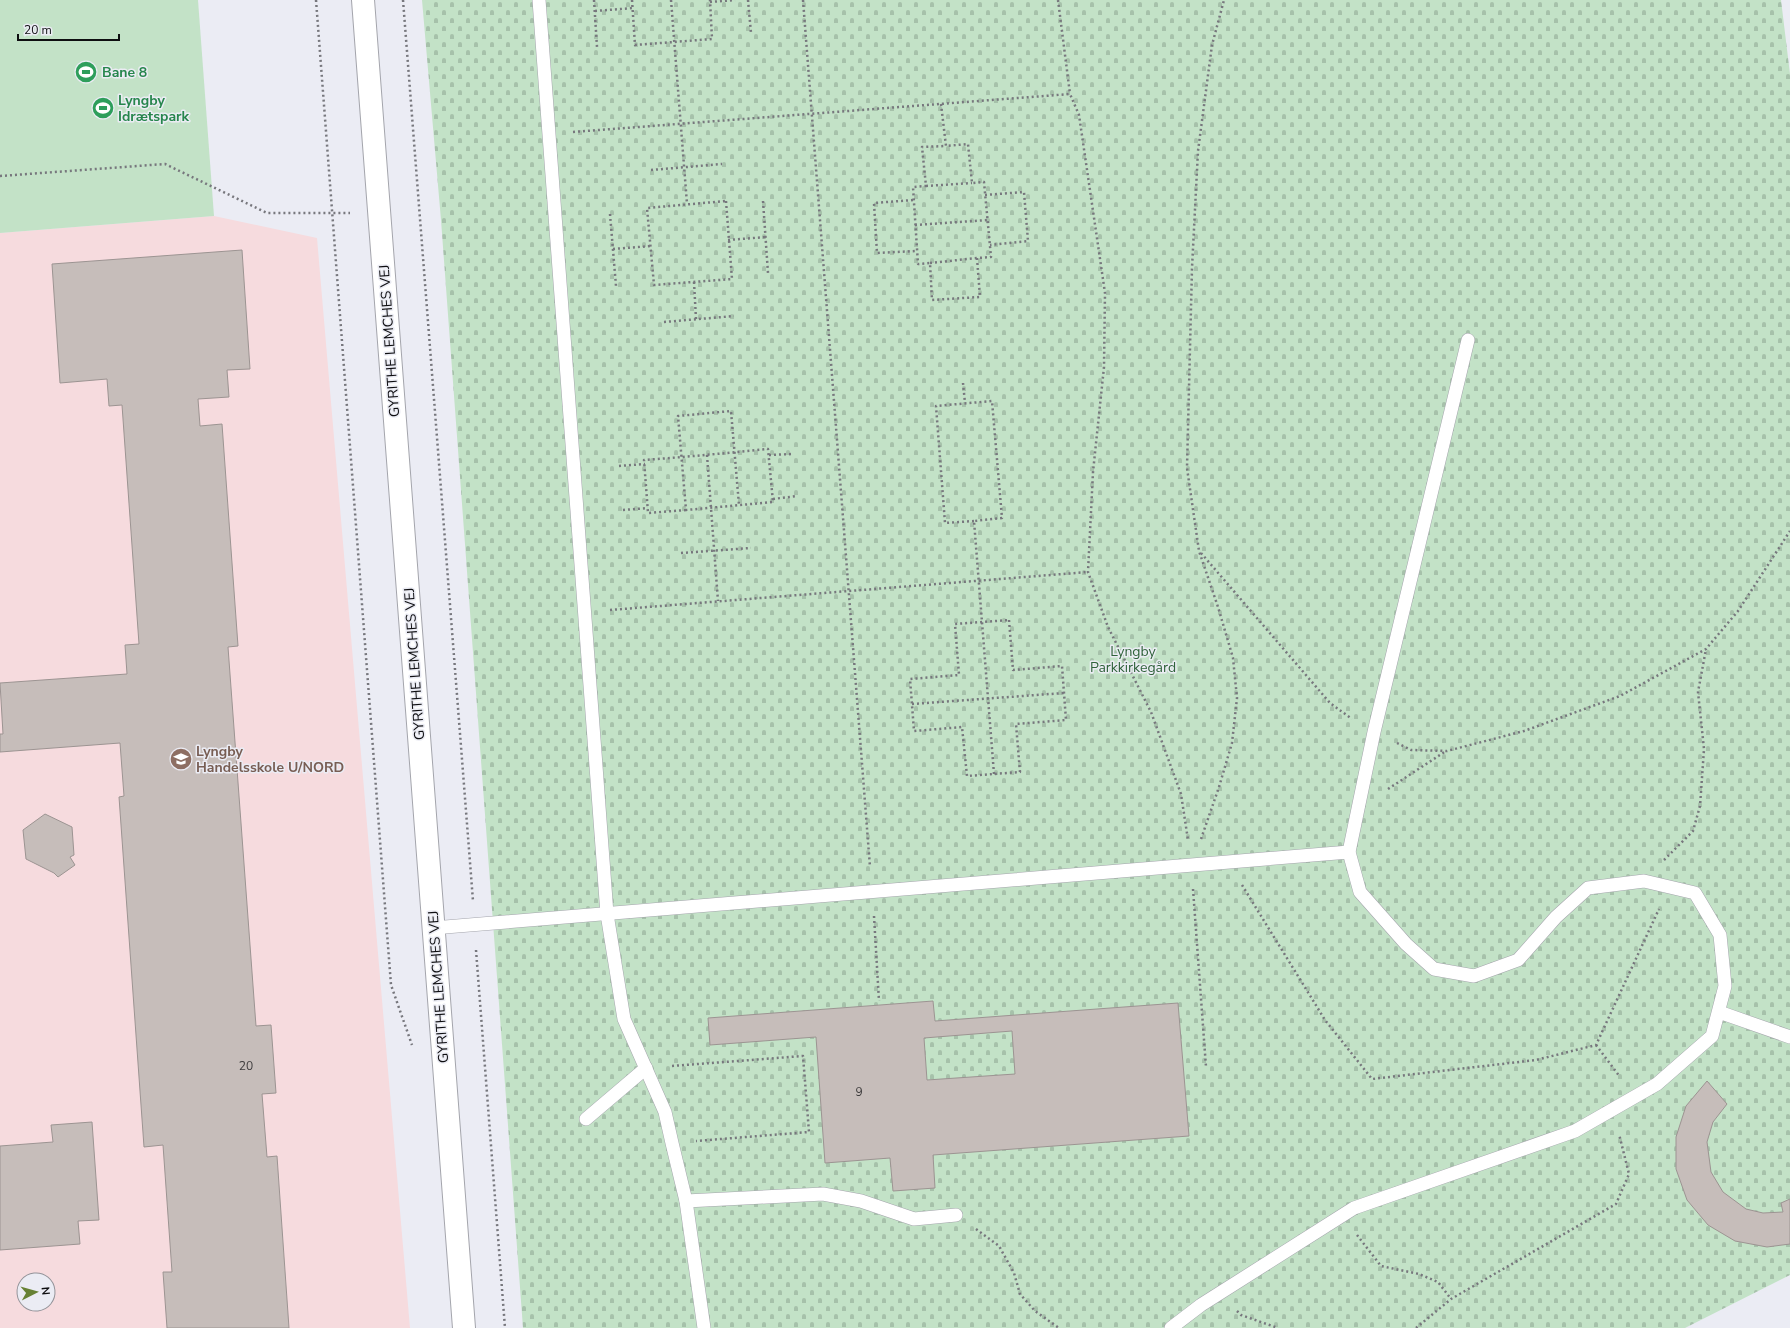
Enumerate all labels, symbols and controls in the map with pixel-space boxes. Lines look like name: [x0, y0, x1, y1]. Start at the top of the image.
scale bar: [18, 16, 119, 42]
text: 20 m: [24, 22, 52, 38]
sports icon: Bane 8: [73, 59, 99, 85]
place label: Bane 8: [102, 63, 147, 82]
place label: Lyngby Idrætspark: [118, 91, 190, 126]
sports icon: Lyngby Idrætspark: [90, 95, 116, 121]
street label: GYRITHE LEMCHES VEJ: [375, 264, 404, 418]
street label: GYRITHE LEMCHES VEJ: [400, 587, 429, 741]
park label: Lyngby Parkkirkegård: [1090, 642, 1176, 677]
place label: Lyngby Handelsskole U/NORD: [196, 742, 344, 777]
school or university icon: Lyngby Handelsskole U/NORD: [168, 746, 194, 772]
street label: GYRITHE LEMCHES VEJ: [424, 910, 453, 1064]
house number: 20: [239, 1058, 253, 1074]
house number: 9: [855, 1084, 863, 1100]
north arrow: [16, 1272, 56, 1312]
text: N: [38, 1286, 53, 1296]

